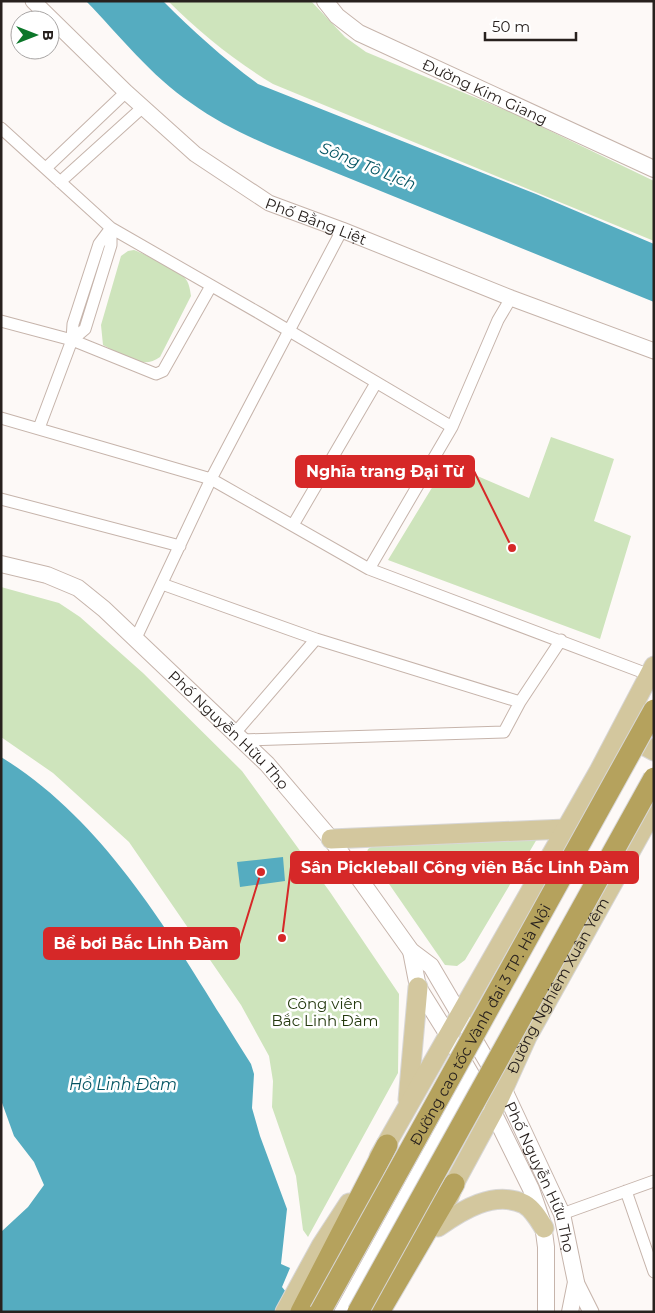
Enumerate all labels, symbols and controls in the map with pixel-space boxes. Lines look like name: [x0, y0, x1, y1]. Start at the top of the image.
north arrow: [10, 10, 60, 60]
scale bar: [485, 10, 576, 42]
text: 50 m: [492, 17, 530, 36]
text: B: [39, 30, 57, 41]
street label: Đường Kim Giang: [420, 54, 551, 128]
water label: Sông Tô Lịch: [317, 138, 419, 194]
street label: Phố Bằng Liệt: [263, 193, 370, 249]
callout: Nghĩa trang Đại Từ: [296, 456, 474, 487]
text: Nghĩa trang Đại Từ: [306, 462, 465, 481]
street label: Phố Nguyễn Hữu Thọ: [165, 666, 294, 793]
callout: Sân Pickleball Công viên Bắc Linh Đàm: [291, 852, 638, 883]
text: Sân Pickleball Công viên Bắc Linh Đàm: [301, 858, 629, 877]
street label: Đường Nghiêm Xuân Yêm: [502, 894, 613, 1077]
street label: Đường cao tốc Vành đai 3 TP. Hà Nội: [405, 900, 554, 1148]
callout: Bể bơi Bắc Linh Đàm: [44, 928, 239, 959]
text: Bể bơi Bắc Linh Đàm: [53, 934, 229, 953]
park label: Công viên Bắc Linh Đàm: [272, 994, 378, 1030]
water label: Hồ Linh Đàm: [69, 1075, 177, 1094]
street label: Phố Nguyễn Hữu Thọ: [501, 1098, 579, 1254]

